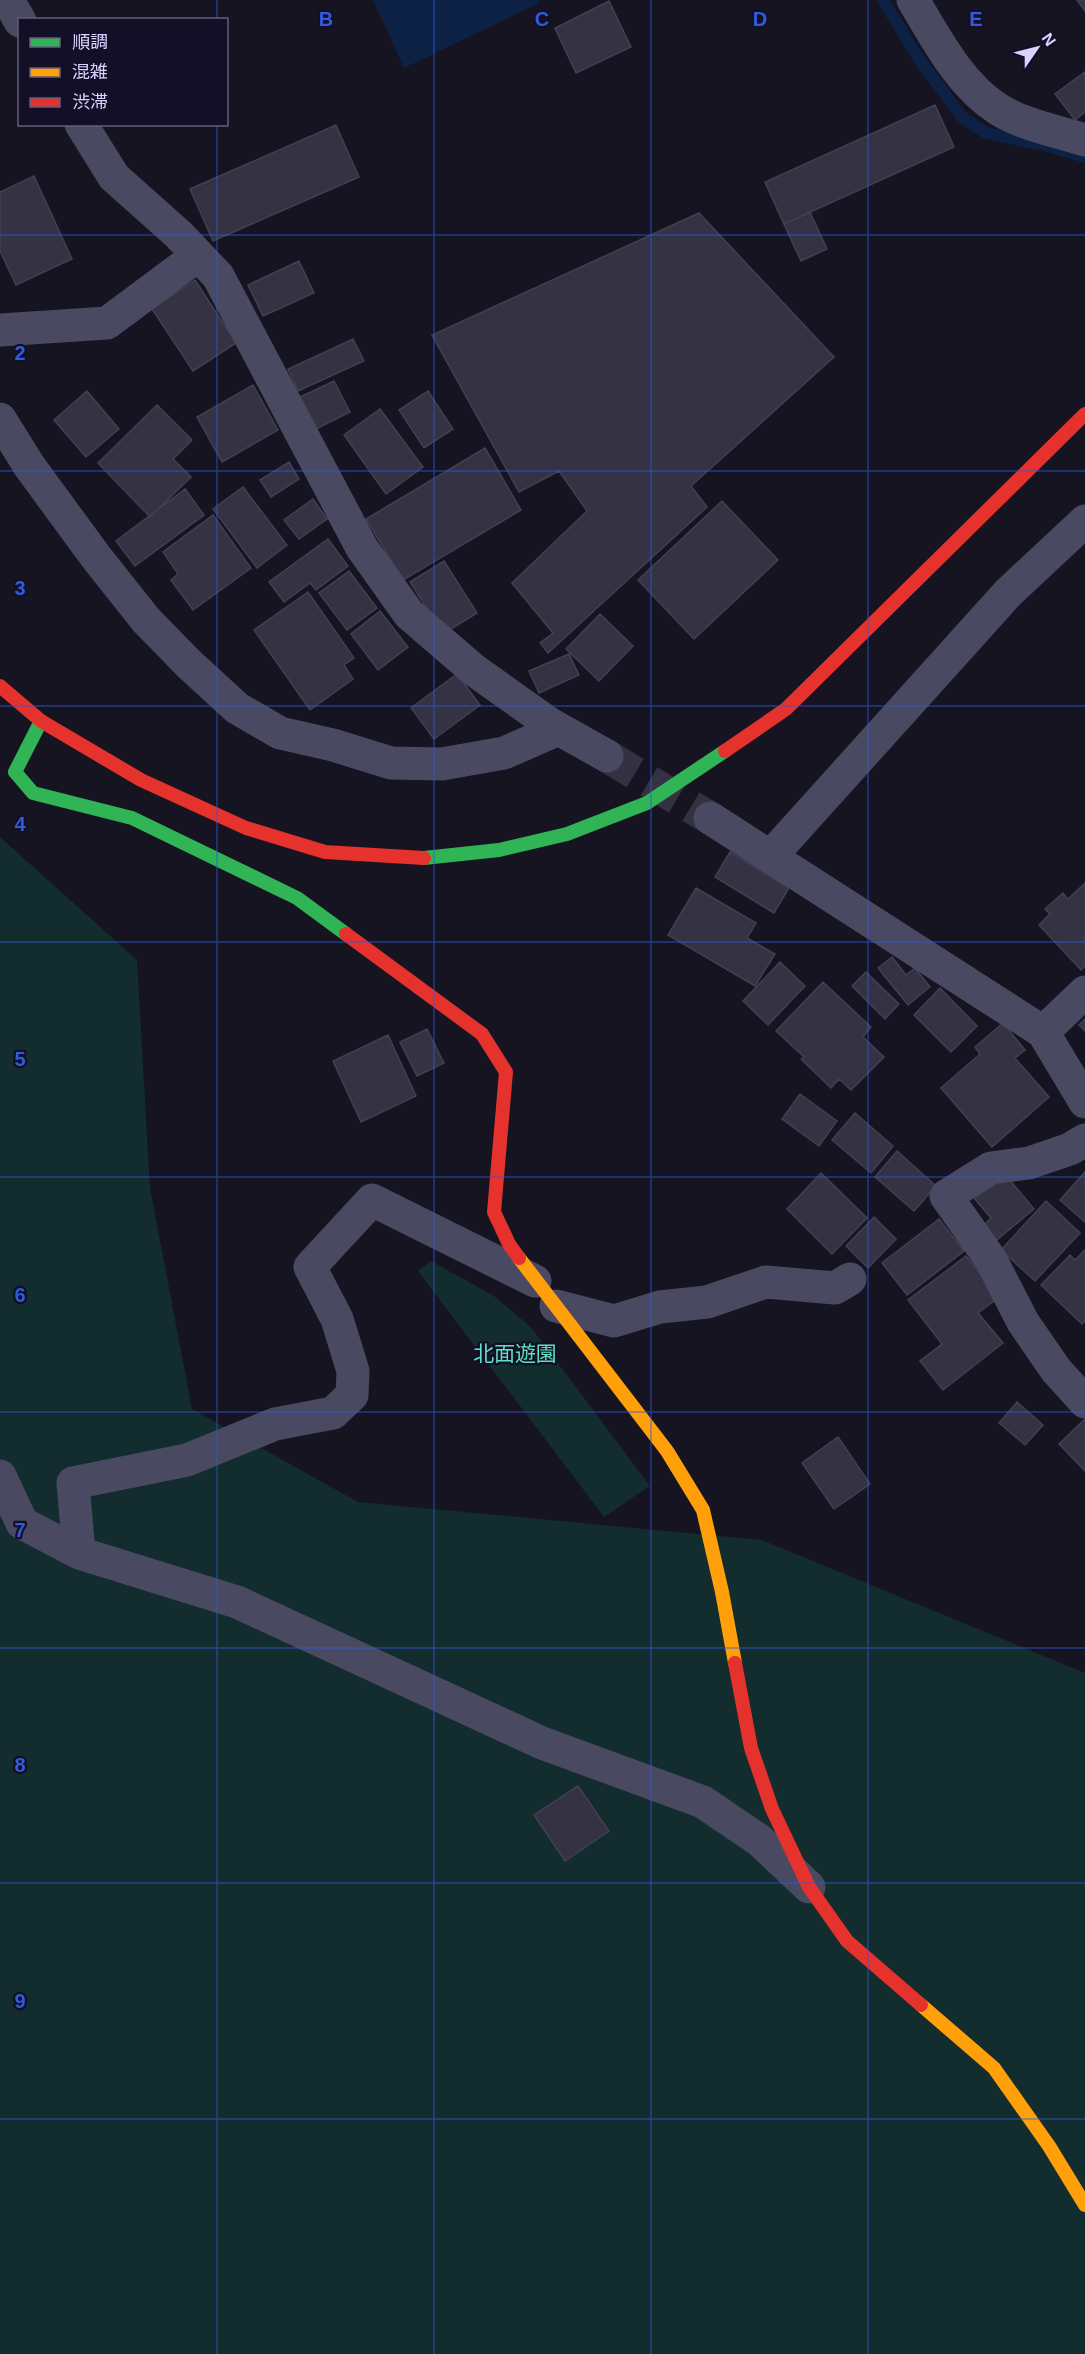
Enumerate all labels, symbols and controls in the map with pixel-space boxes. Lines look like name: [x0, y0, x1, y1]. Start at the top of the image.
text: B: [319, 8, 333, 30]
text: C: [535, 8, 549, 30]
text: D: [753, 8, 767, 30]
text: E: [969, 8, 983, 30]
legend: [18, 18, 228, 126]
north arrow: [1007, 18, 1067, 78]
text: N: [1039, 30, 1059, 49]
text: 順調: [72, 32, 108, 52]
text: 混雑: [72, 62, 108, 82]
text: 渋滞: [72, 92, 108, 112]
text: 2: [14, 342, 26, 364]
text: 3: [14, 577, 26, 599]
text: 4: [14, 813, 26, 835]
text: 5: [14, 1048, 26, 1070]
text: 6: [14, 1284, 26, 1306]
park label: 北面遊園: [473, 1342, 557, 1365]
text: 7: [14, 1519, 26, 1541]
text: 8: [14, 1754, 26, 1776]
text: 9: [14, 1990, 26, 2012]

